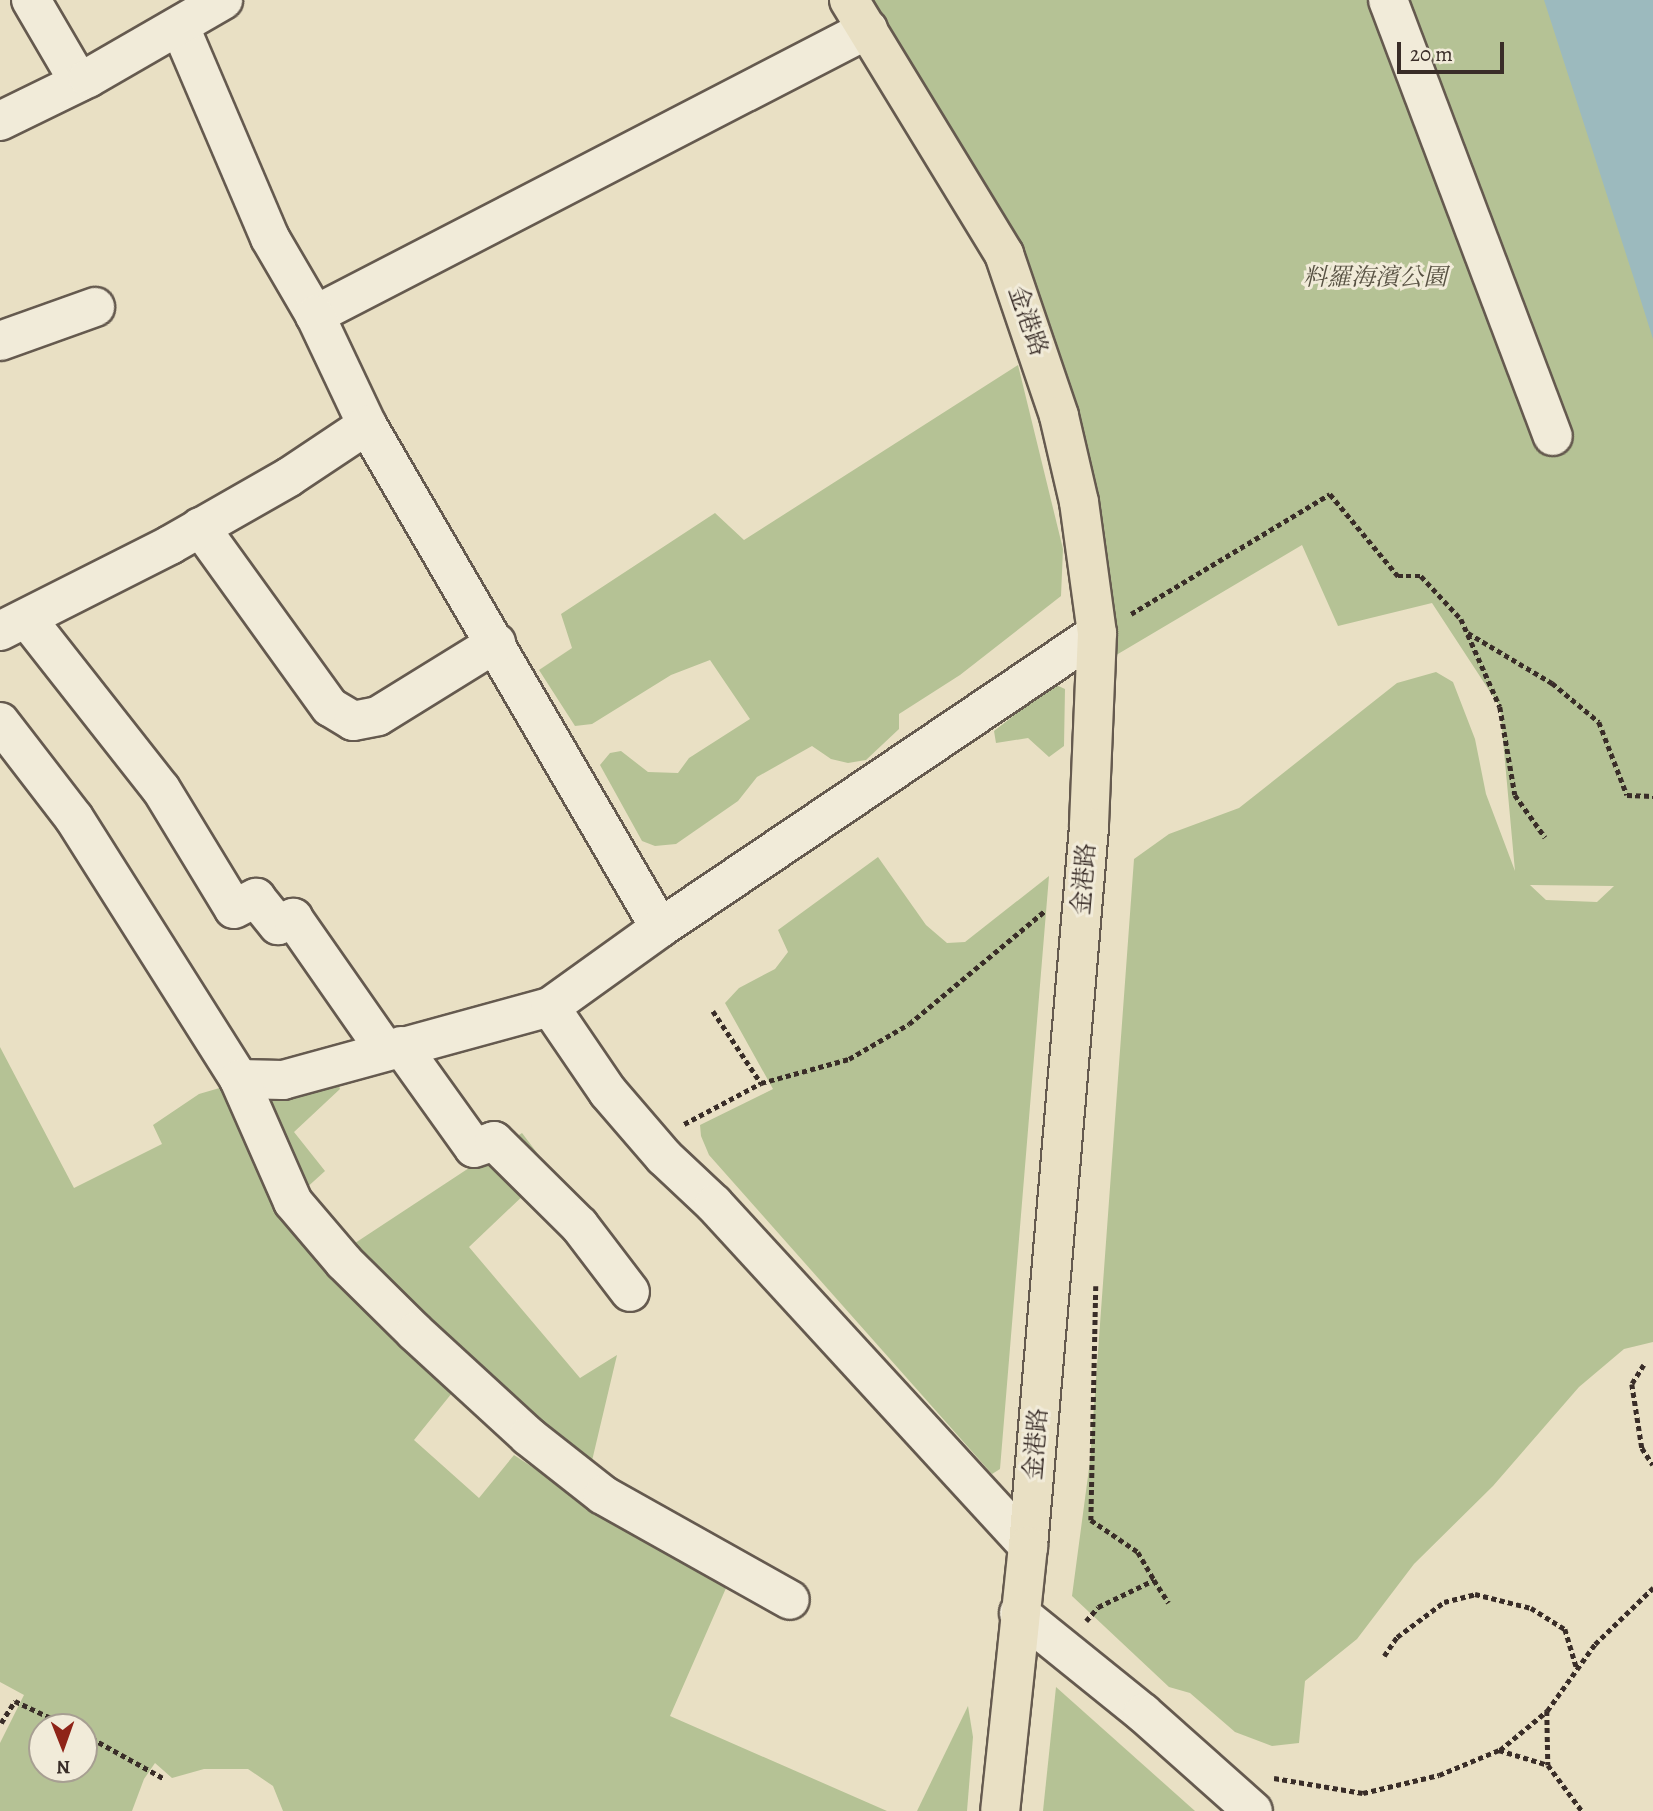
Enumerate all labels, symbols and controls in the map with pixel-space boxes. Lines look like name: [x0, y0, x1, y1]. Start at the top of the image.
scale bar: [1401, 28, 1508, 72]
text: 20 m: [1410, 40, 1453, 68]
park label: 料羅海濱公園: [1303, 264, 1447, 292]
street label: 金港路: [1003, 282, 1053, 360]
street label: 金港路: [1067, 842, 1101, 916]
street label: 金港路: [1019, 1407, 1053, 1481]
north arrow: [28, 1713, 98, 1783]
text: N: [56, 1754, 70, 1780]

